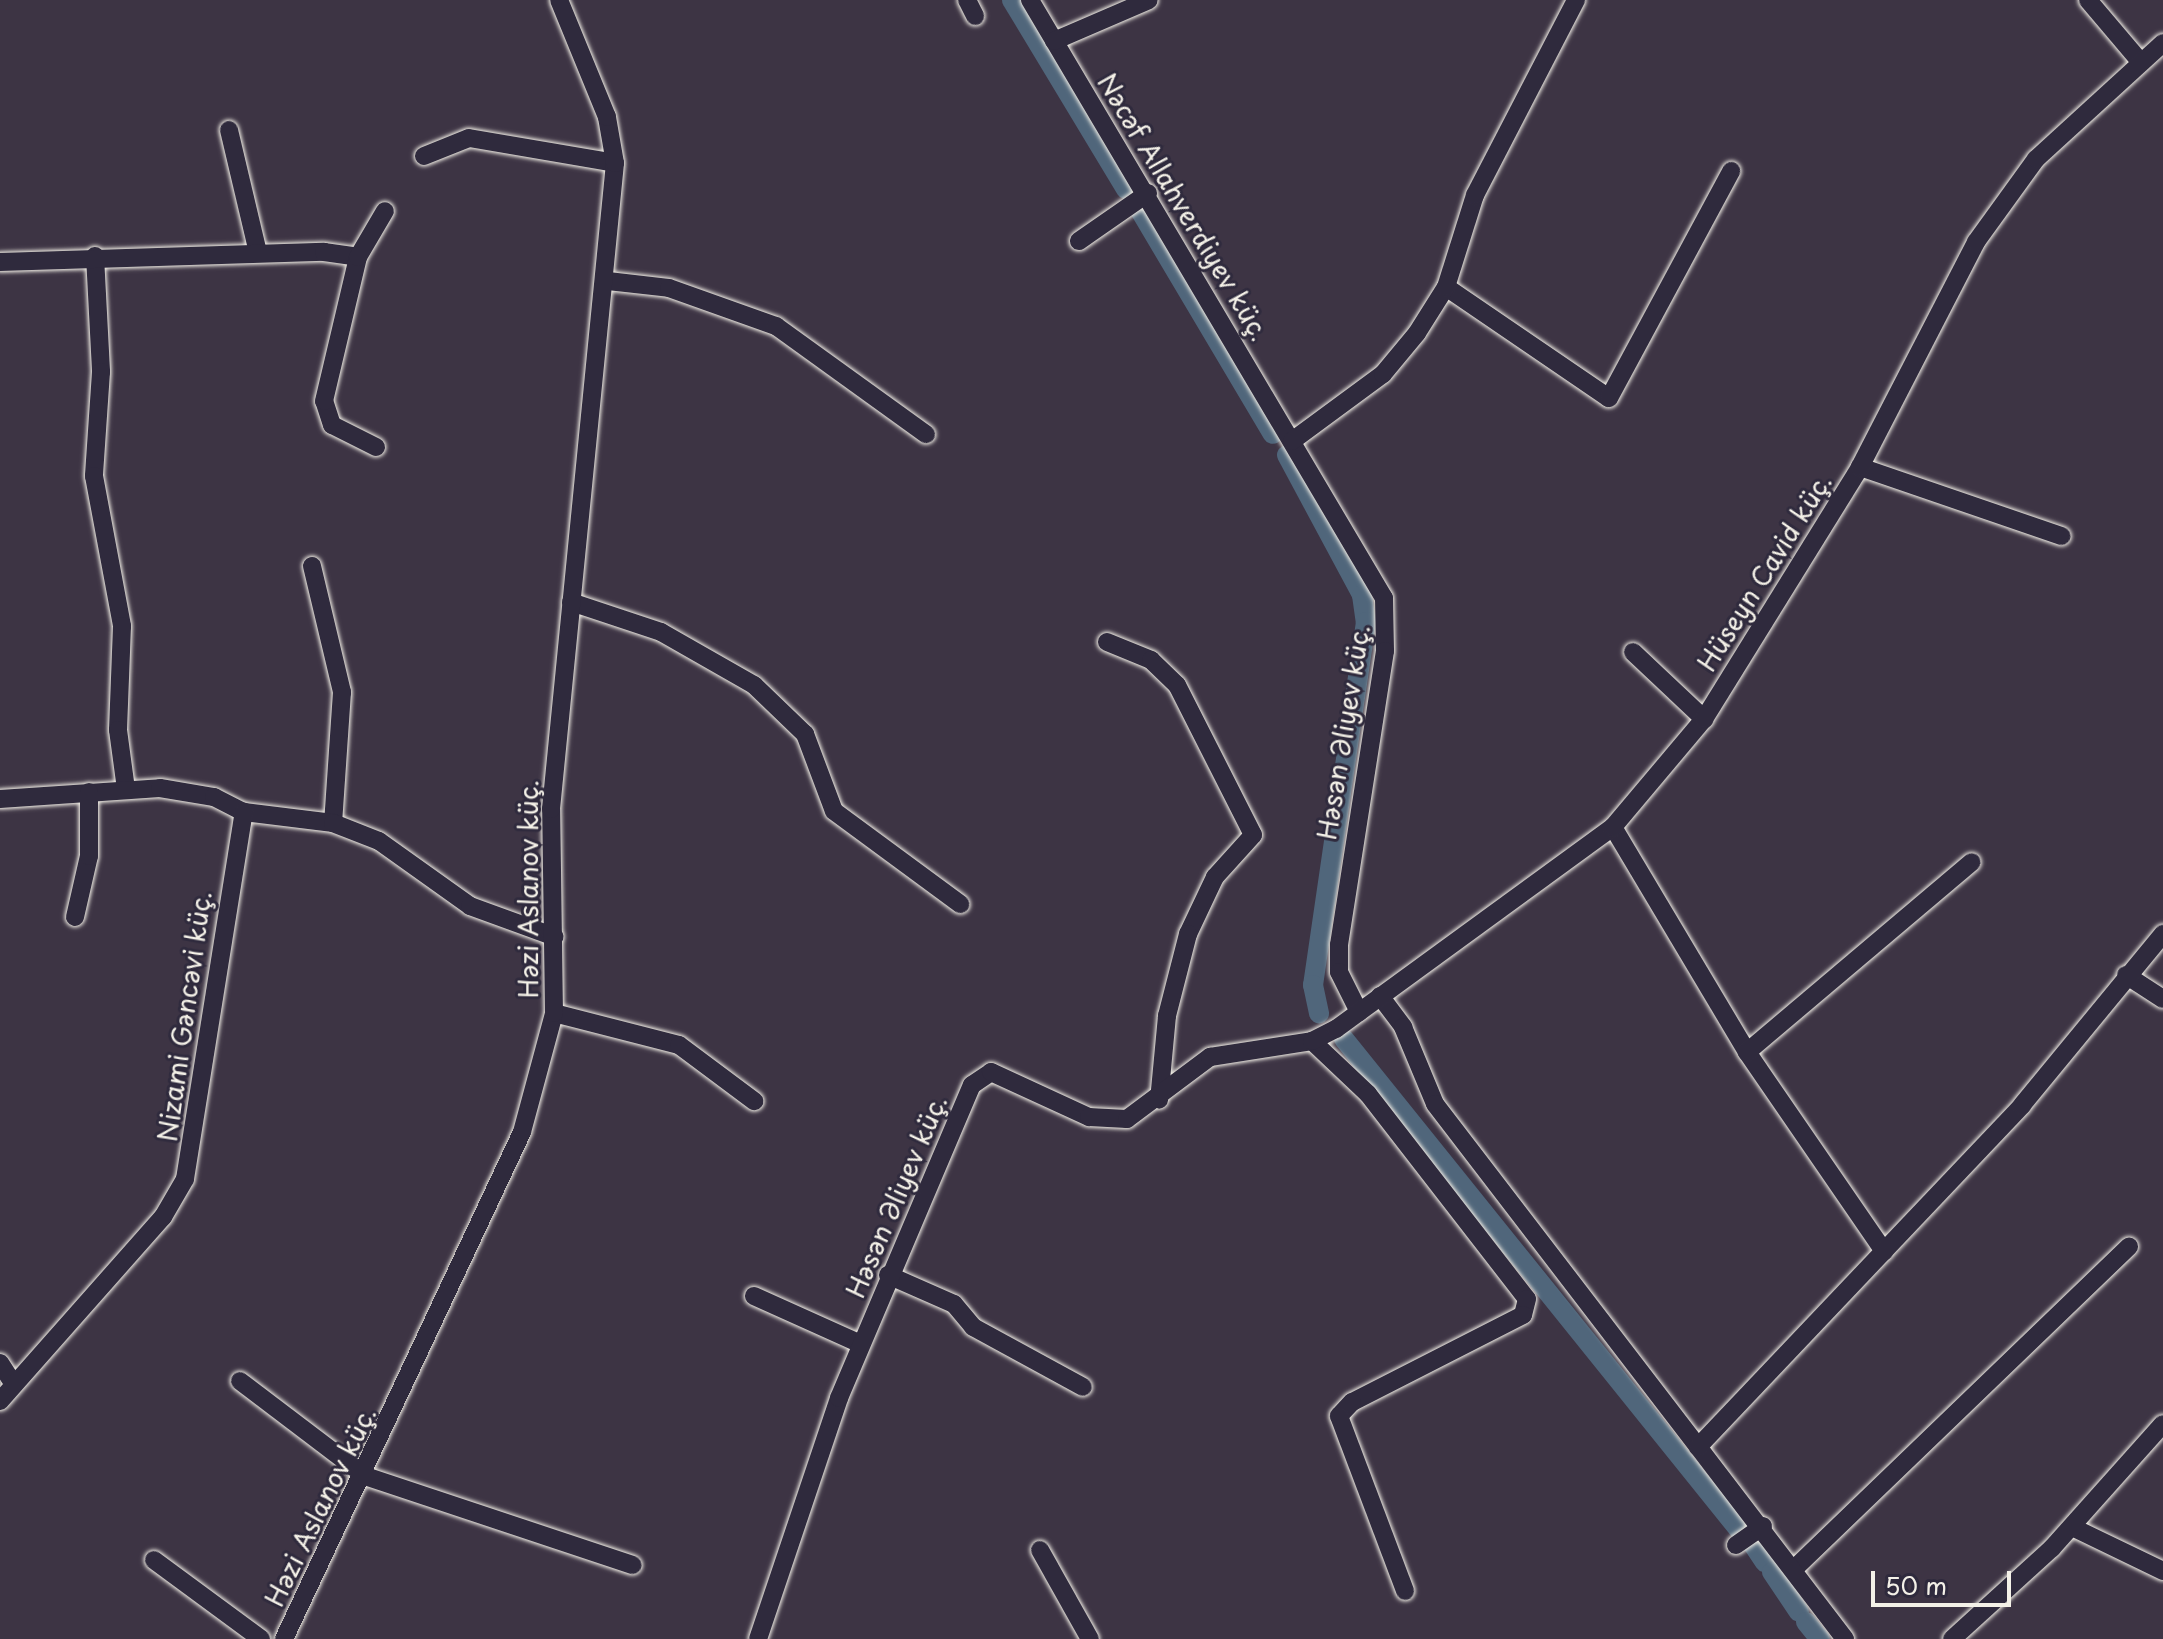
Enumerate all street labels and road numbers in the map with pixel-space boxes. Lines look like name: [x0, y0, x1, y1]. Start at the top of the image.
street label: Nəcəf Allahverdiyev küç.: [1091, 67, 1277, 347]
street label: Hüseyn Cavid küç.: [1689, 466, 1839, 678]
street label: Həsən Əliyev küç.: [1311, 623, 1375, 841]
street label: Həzi Aslanov küç.: [512, 779, 544, 999]
street label: Nizami Gəncəvi küç.: [151, 888, 217, 1144]
street label: Həsən Əliyev küç.: [839, 1090, 953, 1302]
street label: Həzi Aslanov küç.: [258, 1401, 382, 1611]

